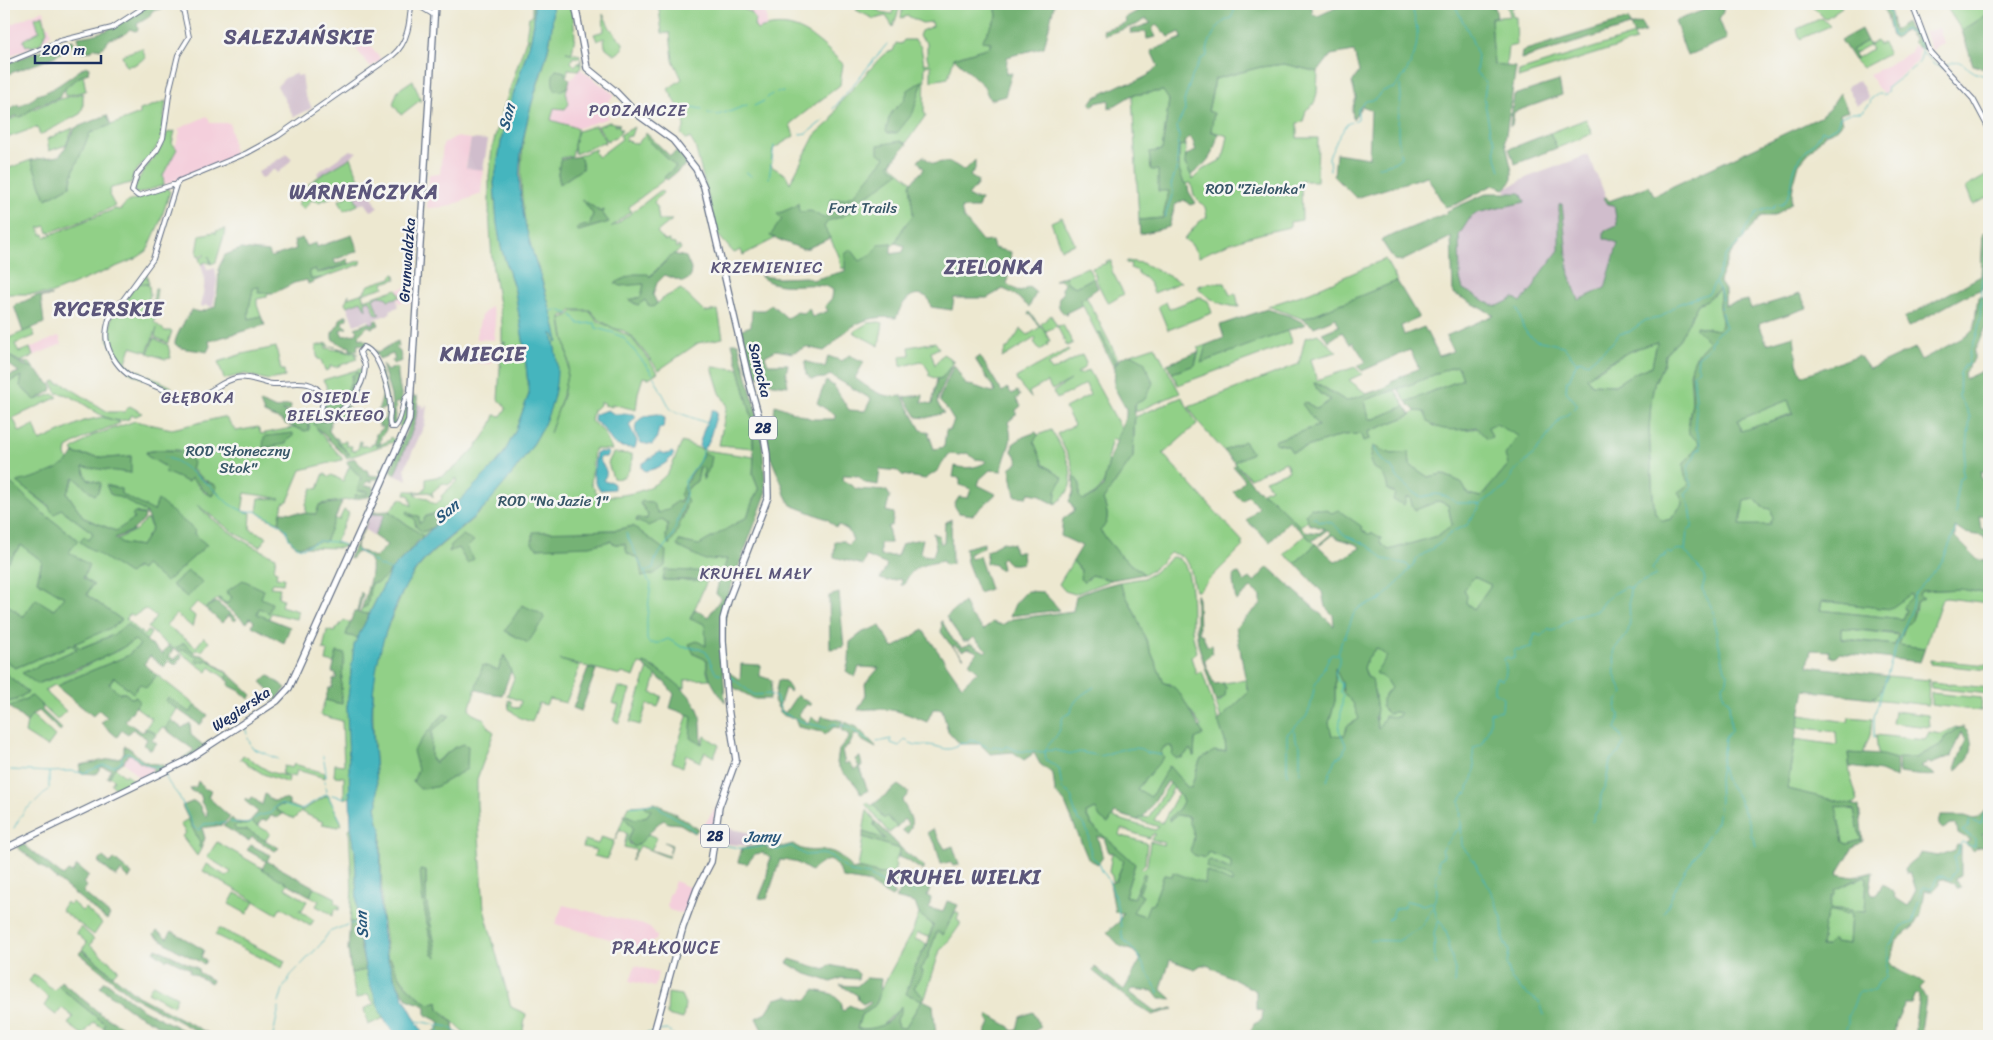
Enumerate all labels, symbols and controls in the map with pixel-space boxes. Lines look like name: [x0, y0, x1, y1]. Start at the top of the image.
district label: SALEZJAŃSKIE: [223, 20, 375, 55]
scale bar: [35, 32, 101, 64]
text: 200 m: [42, 37, 86, 63]
district label: PODZAMCZE: [589, 96, 687, 125]
water label: San: [489, 98, 524, 134]
district label: WARNEŃCZYKA: [289, 175, 439, 210]
park label: ROD "Zielonka": [1205, 176, 1305, 202]
park label: Fort Trails: [829, 195, 897, 221]
street label: Grunwaldzka: [391, 217, 423, 303]
district label: ZIELONKA: [943, 250, 1044, 285]
district label: KRZEMIENIEC: [711, 253, 823, 282]
district label: RYCERSKIE: [53, 292, 165, 327]
district label: KMIECIE: [439, 337, 527, 372]
street label: Sanocka: [741, 340, 779, 401]
district label: GŁĘBOKA: [161, 383, 235, 412]
district label: OSIEDLE BIELSKIEGO: [287, 383, 385, 430]
road number: 28: [749, 416, 777, 439]
park label: ROD "Słoneczny Stok": [186, 438, 291, 481]
park label: ROD "Na Jazie 1": [498, 488, 609, 514]
water label: San: [427, 490, 468, 531]
district label: KRUHEL MAŁY: [700, 559, 812, 588]
street label: Węgierska: [206, 679, 276, 738]
water label: Jamy: [744, 822, 783, 851]
road number: 28: [701, 824, 729, 848]
district label: KRUHEL WIELKI: [886, 860, 1042, 895]
water label: San: [346, 908, 377, 939]
district label: PRAŁKOWCE: [612, 932, 720, 964]

